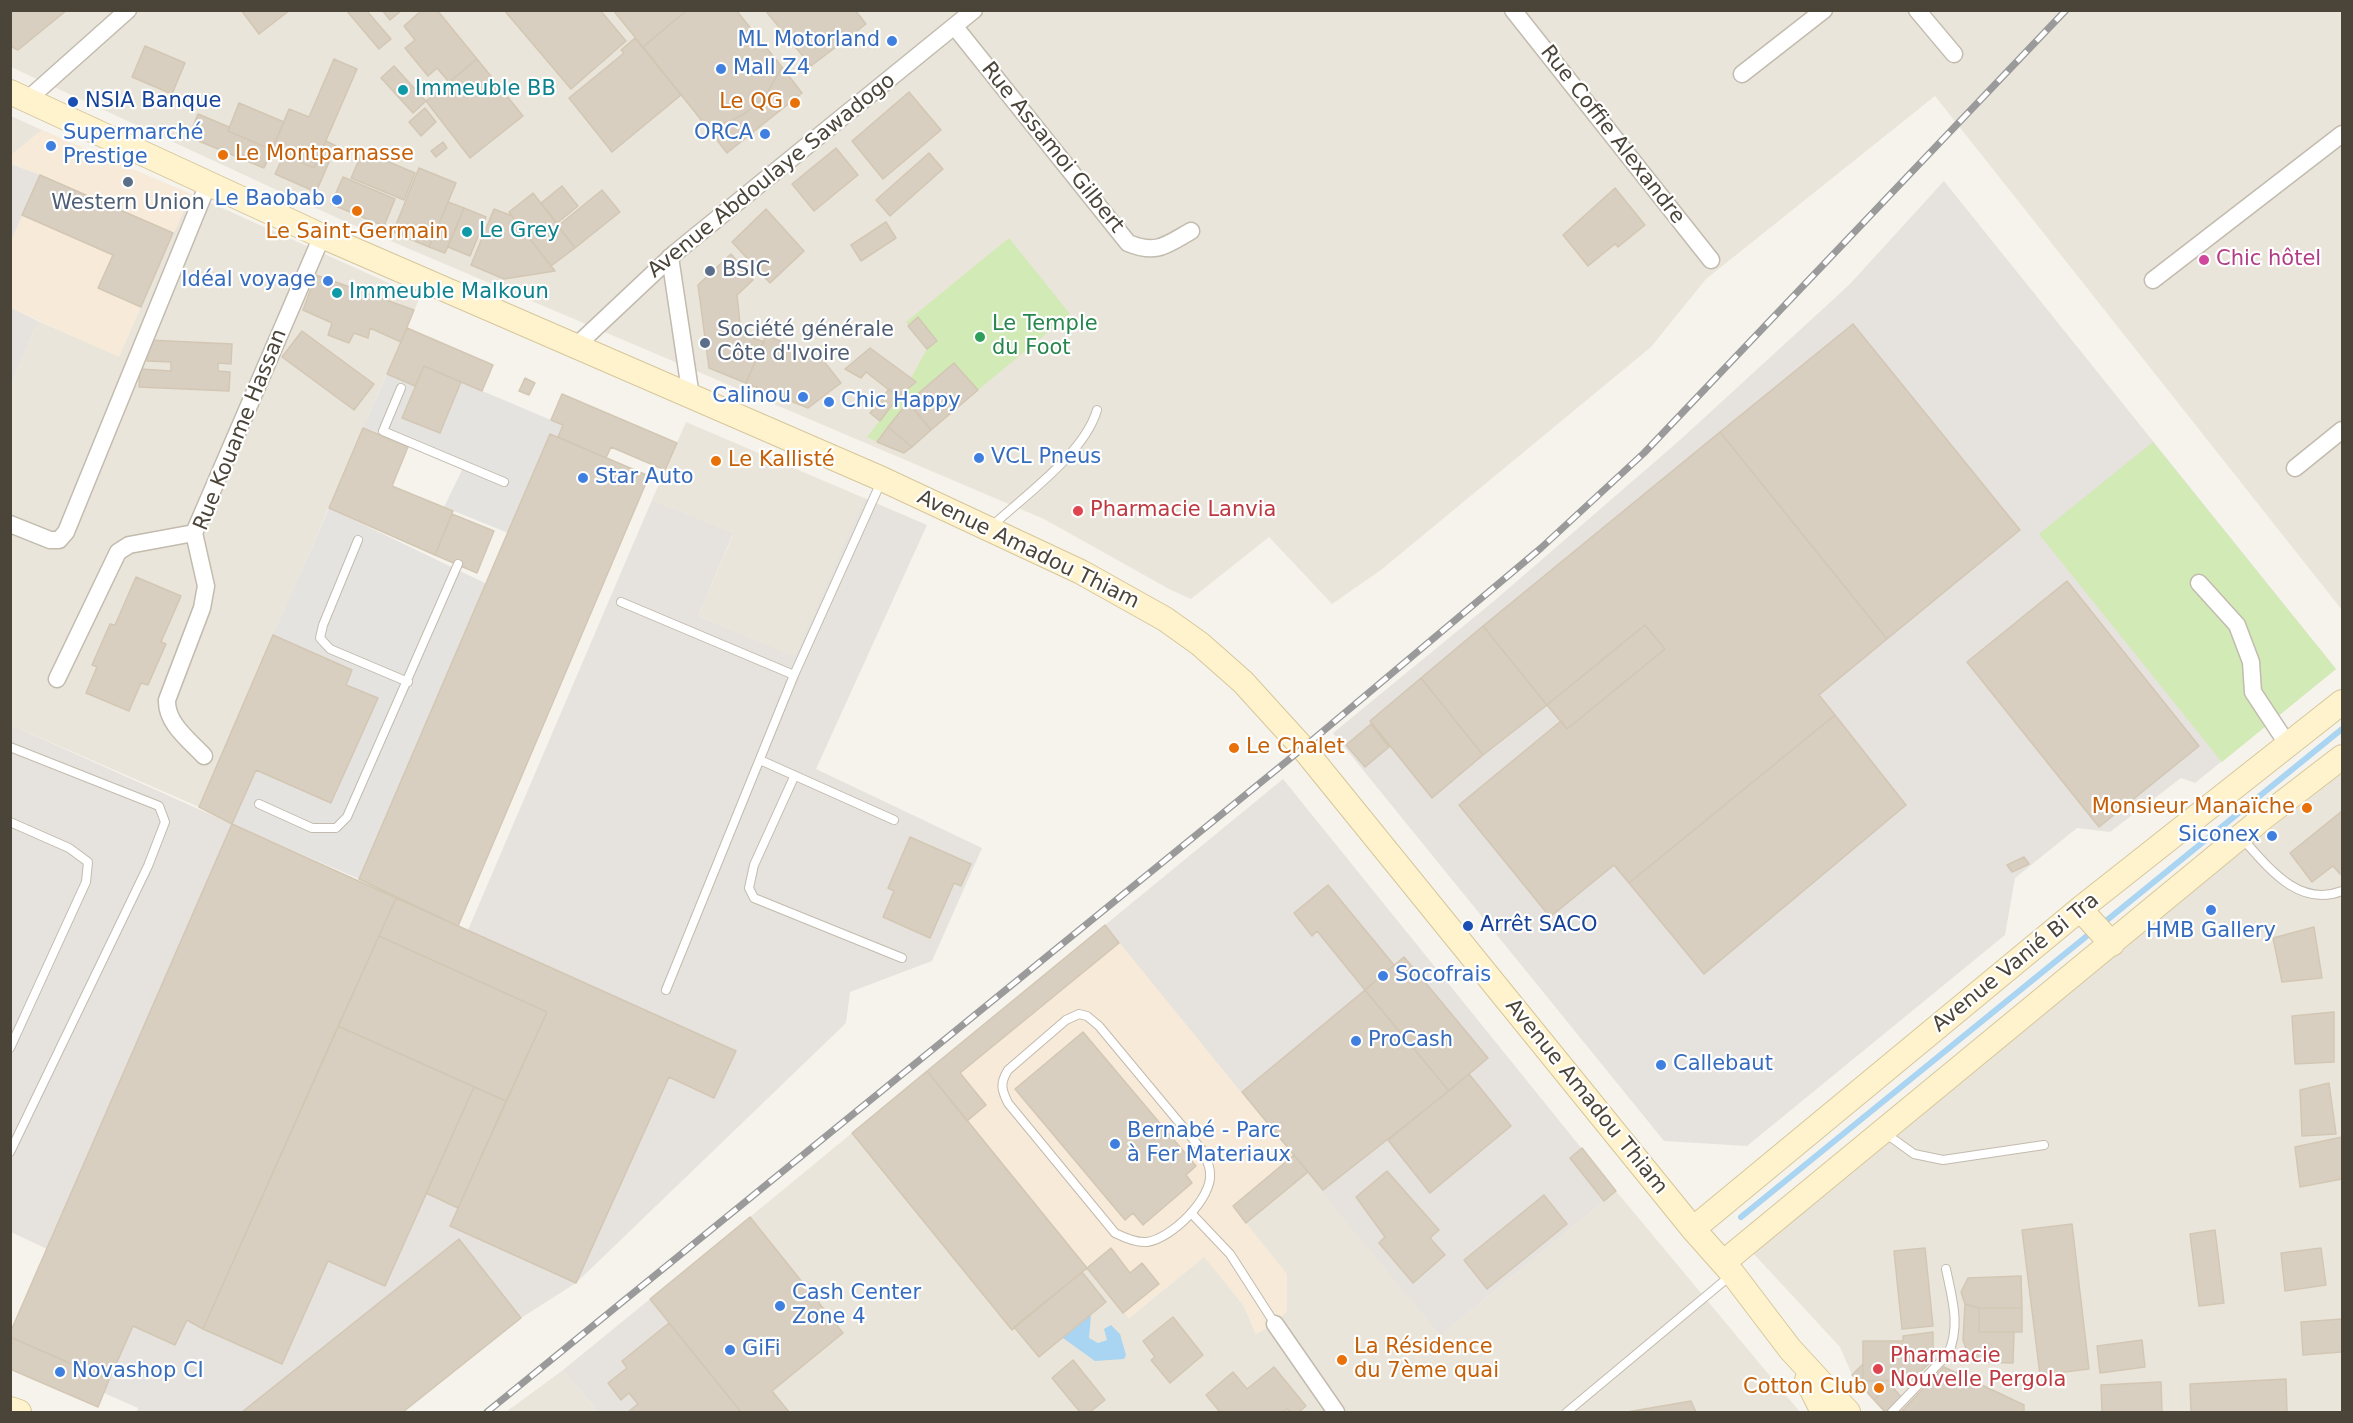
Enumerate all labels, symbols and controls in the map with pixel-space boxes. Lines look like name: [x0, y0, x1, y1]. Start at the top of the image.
place label: ML Motorland: [737, 28, 880, 54]
marker: ML Motorland: [885, 34, 899, 48]
street label: Rue Coffie Alexandre: [1534, 41, 1690, 229]
place label: Mall Z4: [733, 56, 810, 82]
street label: Rue Assamoi Gilbert: [975, 57, 1129, 239]
marker: Mall Z4: [714, 62, 728, 76]
street label: Avenue Abdoulaye Sawadogo: [643, 68, 901, 284]
place label: Immeuble BB: [415, 77, 556, 103]
marker: Immeuble BB: [396, 83, 410, 97]
place label: NSIA Banque: [85, 89, 221, 115]
place label: Le QG: [719, 90, 783, 116]
marker: NSIA Banque: [66, 95, 80, 109]
marker: Le QG: [788, 96, 802, 110]
place label: Supermarché Prestige: [63, 121, 203, 171]
place label: ORCA: [694, 121, 753, 147]
marker: ORCA: [758, 127, 772, 141]
marker: Supermarché Prestige: [44, 139, 58, 153]
place label: Le Montparnasse: [235, 142, 414, 168]
marker: Le Montparnasse: [216, 148, 230, 162]
marker: Western Union: [121, 175, 135, 189]
place label: Le Baobab: [214, 187, 325, 213]
place label: Western Union: [51, 191, 205, 217]
marker: Le Baobab: [330, 193, 344, 207]
marker: Le Saint-Germain: [350, 204, 364, 218]
place label: Le Grey: [479, 219, 560, 245]
place label: Le Saint-Germain: [266, 220, 448, 246]
marker: Le Grey: [460, 225, 474, 239]
place label: Chic hôtel: [2216, 247, 2321, 273]
marker: Chic hôtel: [2197, 253, 2211, 267]
place label: BSIC: [722, 258, 770, 284]
marker: BSIC: [703, 264, 717, 278]
place label: Idéal voyage: [181, 268, 316, 294]
marker: Idéal voyage: [321, 274, 335, 288]
place label: Immeuble Malkoun: [349, 280, 549, 306]
marker: Immeuble Malkoun: [330, 286, 344, 300]
place label: Le Temple du Foot: [992, 312, 1098, 362]
place label: Société générale Côte d'Ivoire: [717, 318, 894, 368]
street label: Rue Kouame Hassan: [189, 326, 293, 534]
marker: Le Temple du Foot: [973, 330, 987, 344]
marker: Société générale Côte d'Ivoire: [698, 336, 712, 350]
place label: Calinou: [712, 384, 791, 410]
place label: Chic Happy: [841, 389, 961, 415]
marker: Calinou: [796, 390, 810, 404]
marker: Chic Happy: [822, 395, 836, 409]
place label: VCL Pneus: [991, 445, 1101, 471]
place label: Le Kallisté: [728, 448, 835, 474]
marker: VCL Pneus: [972, 451, 986, 465]
marker: Le Kallisté: [709, 454, 723, 468]
place label: Star Auto: [595, 465, 693, 491]
marker: Star Auto: [576, 471, 590, 485]
street label: Avenue Amadou Thiam: [913, 485, 1143, 615]
place label: Pharmacie Lanvia: [1090, 498, 1276, 524]
marker: Pharmacie Lanvia: [1071, 504, 1085, 518]
place label: Le Chalet: [1246, 735, 1345, 761]
marker: Le Chalet: [1227, 741, 1241, 755]
place label: Monsieur Manaïche: [2092, 795, 2295, 821]
marker: Monsieur Manaïche: [2300, 801, 2314, 815]
place label: Siconex: [2178, 823, 2260, 849]
marker: Siconex: [2265, 829, 2279, 843]
street label: Avenue Vanié Bi Tra: [1928, 888, 2104, 1038]
marker: HMB Gallery: [2204, 903, 2218, 917]
place label: Arrêt SACO: [1480, 913, 1598, 939]
marker: Arrêt SACO: [1461, 919, 1475, 933]
place label: HMB Gallery: [2146, 919, 2276, 945]
place label: Socofrais: [1395, 963, 1491, 989]
marker: Socofrais: [1376, 969, 1390, 983]
street label: Avenue Amadou Thiam: [1499, 994, 1673, 1200]
place label: ProCash: [1368, 1028, 1453, 1054]
marker: ProCash: [1349, 1034, 1363, 1048]
place label: Callebaut: [1673, 1052, 1773, 1078]
marker: Callebaut: [1654, 1058, 1668, 1072]
place label: Bernabé - Parc à Fer Materiaux: [1127, 1119, 1291, 1169]
marker: Bernabé - Parc à Fer Materiaux: [1108, 1137, 1122, 1151]
place label: Cash Center Zone 4: [792, 1281, 921, 1331]
marker: Cash Center Zone 4: [773, 1299, 787, 1313]
place label: La Résidence du 7ème quai: [1354, 1335, 1499, 1385]
place label: GiFi: [742, 1337, 780, 1363]
marker: GiFi: [723, 1343, 737, 1357]
place label: Pharmacie Nouvelle Pergola: [1890, 1344, 2066, 1394]
marker: La Résidence du 7ème quai: [1335, 1353, 1349, 1367]
place label: Novashop CI: [72, 1359, 204, 1385]
marker: Pharmacie Nouvelle Pergola: [1871, 1362, 1885, 1376]
marker: Novashop CI: [53, 1365, 67, 1379]
place label: Cotton Club: [1743, 1375, 1867, 1401]
marker: Cotton Club: [1872, 1381, 1886, 1395]

